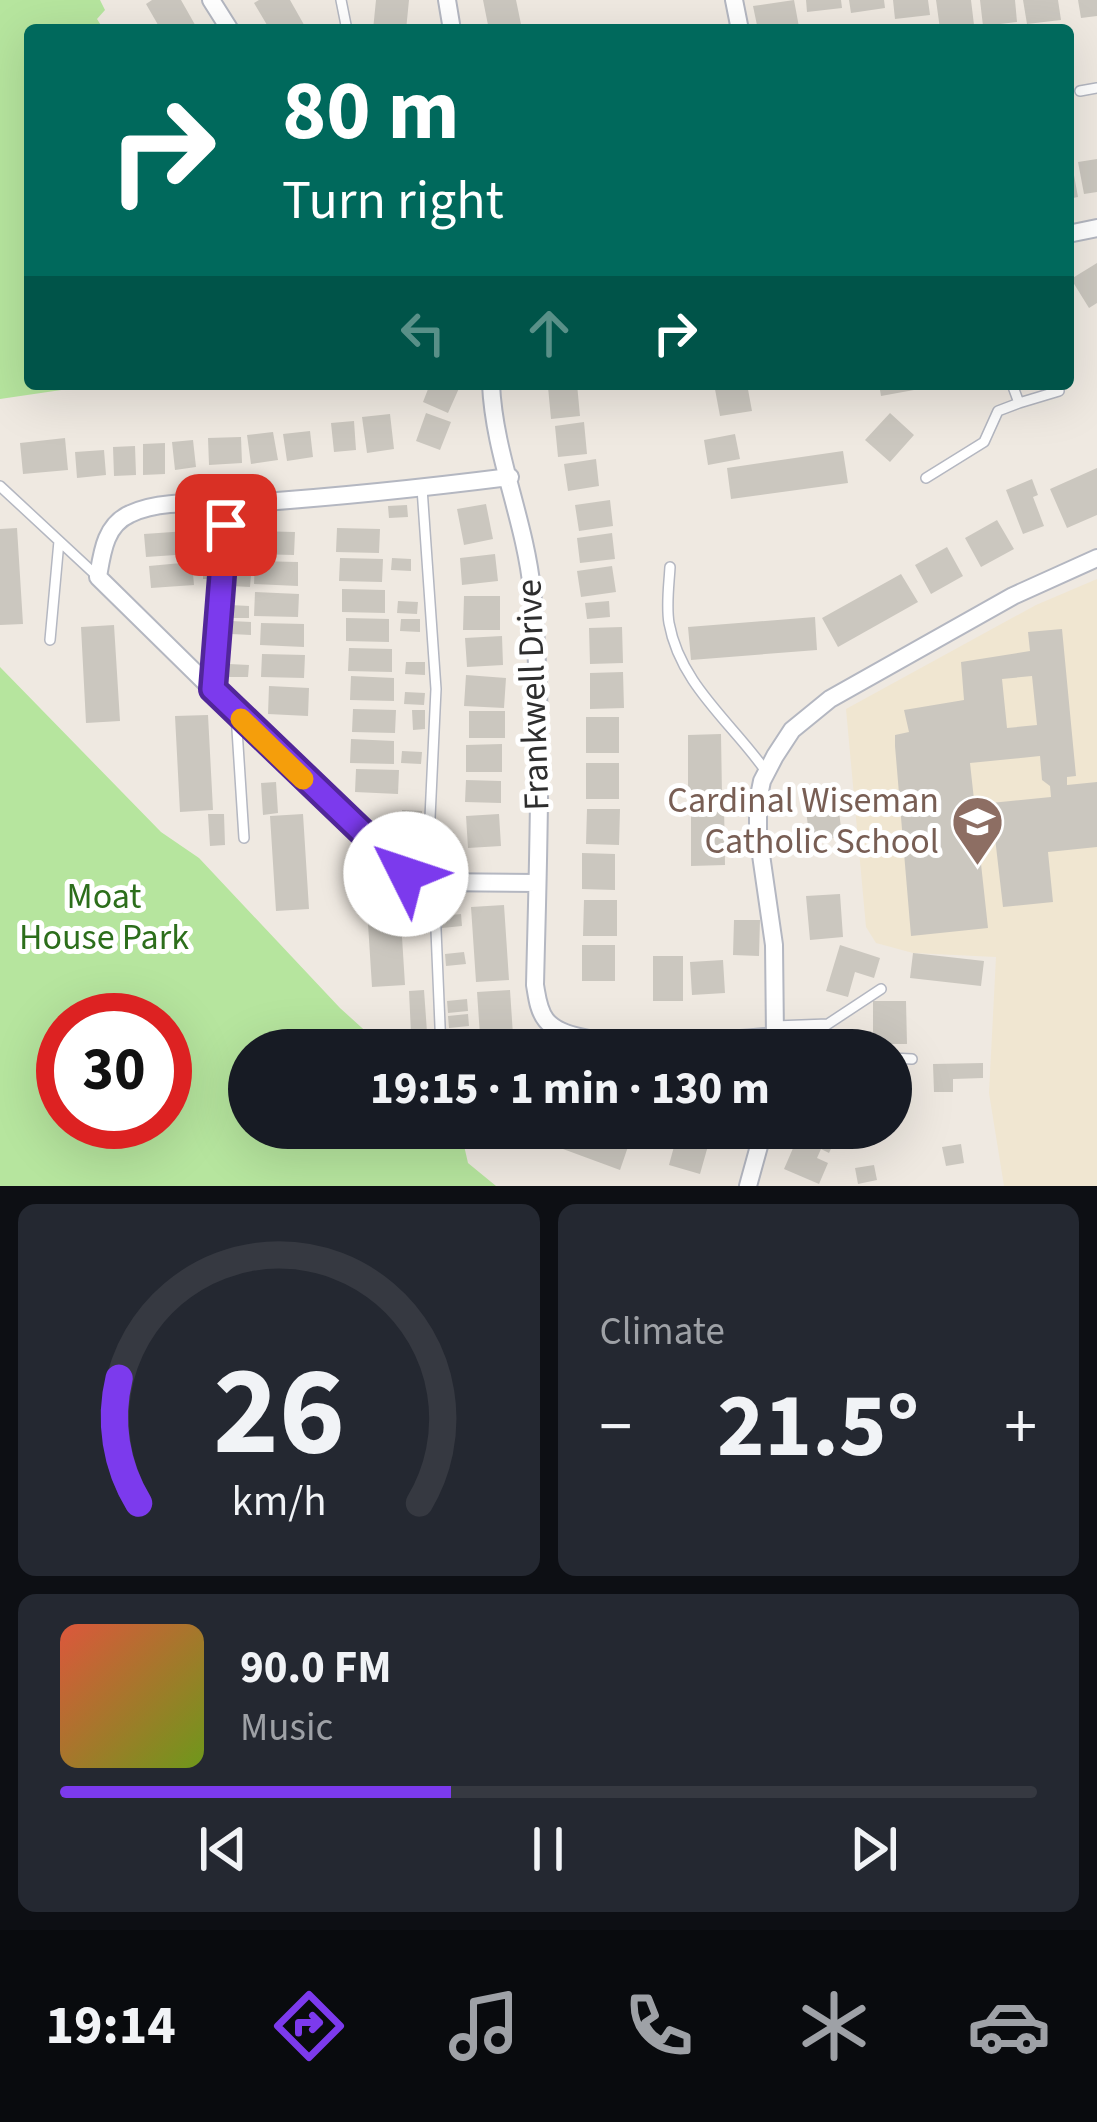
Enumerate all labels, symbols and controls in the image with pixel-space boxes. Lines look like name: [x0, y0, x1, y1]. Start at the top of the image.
text: 80 m: [282, 52, 460, 172]
icon: right: [84, 72, 240, 228]
text: Turn right: [282, 163, 504, 240]
icon: left: [390, 300, 456, 366]
icon: ahead: [516, 300, 582, 366]
icon: right: [642, 300, 708, 366]
pin: [175, 474, 277, 576]
icon: arrive: [193, 492, 259, 558]
street label: Frankwell Drive: [503, 578, 563, 812]
place label: Cardinal Wiseman Catholic School: [667, 775, 939, 867]
school or university icon: Cardinal Wiseman Catholic School: [950, 793, 1006, 867]
position arrow: [343, 811, 469, 937]
park label: Moat House Park: [19, 871, 189, 963]
speed limit sign: 30: [36, 993, 192, 1149]
text: 19:15 · 1 min · 130 m: [370, 1057, 770, 1121]
text: Climate: [600, 1304, 725, 1360]
text: 26: [213, 1324, 345, 1502]
text: 21.5°: [717, 1363, 919, 1491]
text: −: [600, 1380, 632, 1474]
text: +: [1004, 1380, 1037, 1474]
text: km/h: [231, 1471, 326, 1532]
text: 90.0 FM: [240, 1636, 392, 1700]
text: Music: [240, 1700, 333, 1756]
icon: previous: [190, 1816, 256, 1882]
icon: pause: [515, 1816, 581, 1882]
icon: next: [841, 1816, 907, 1882]
icon: directions: [267, 1984, 351, 2068]
icon: music: [442, 1984, 526, 2068]
icon: phone: [617, 1984, 701, 2068]
icon: climate: [792, 1984, 876, 2068]
icon: car: [967, 1984, 1051, 2068]
text: 19:14: [46, 1988, 176, 2065]

